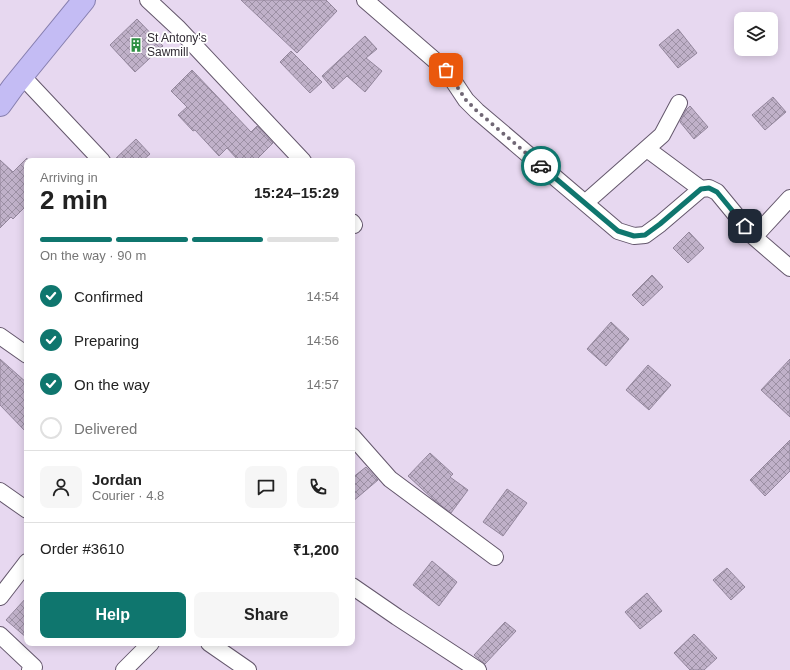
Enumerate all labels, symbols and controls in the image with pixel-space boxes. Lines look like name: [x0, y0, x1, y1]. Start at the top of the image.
map controls: [734, 12, 778, 56]
button: layers: [734, 12, 778, 56]
place label: St Antony's Sawmill: [147, 31, 207, 59]
building icon: St Antony's Sawmill: [128, 37, 144, 53]
pin: [429, 53, 463, 87]
icon: bag: [435, 59, 457, 81]
courier: [521, 146, 561, 186]
icon: car: [530, 155, 552, 177]
text: Arriving in: [40, 170, 98, 185]
text: 15:24–15:29: [254, 184, 339, 201]
text: 2 min: [40, 185, 108, 215]
pin: [728, 209, 762, 243]
icon: home: [734, 215, 756, 237]
text: On the way · 90 m: [40, 248, 146, 263]
icon: check: [40, 285, 62, 307]
text: Confirmed: [74, 288, 143, 305]
text: 14:54: [306, 289, 339, 304]
icon: check: [40, 329, 62, 351]
text: Preparing: [74, 332, 139, 349]
text: 14:56: [306, 333, 339, 348]
icon: check: [40, 373, 62, 395]
text: On the way: [74, 376, 150, 393]
text: 14:57: [306, 377, 339, 392]
text: Delivered: [74, 420, 137, 437]
button: person: [40, 466, 82, 508]
button: chat: [245, 466, 287, 508]
button: phone: [297, 466, 339, 508]
text: Jordan: [92, 471, 142, 488]
text: Courier · 4.8: [92, 488, 164, 503]
text: Order #3610: [40, 540, 124, 557]
text: ₹1,200: [293, 541, 339, 558]
button: Help: [40, 592, 186, 638]
button: Share: [194, 592, 339, 638]

